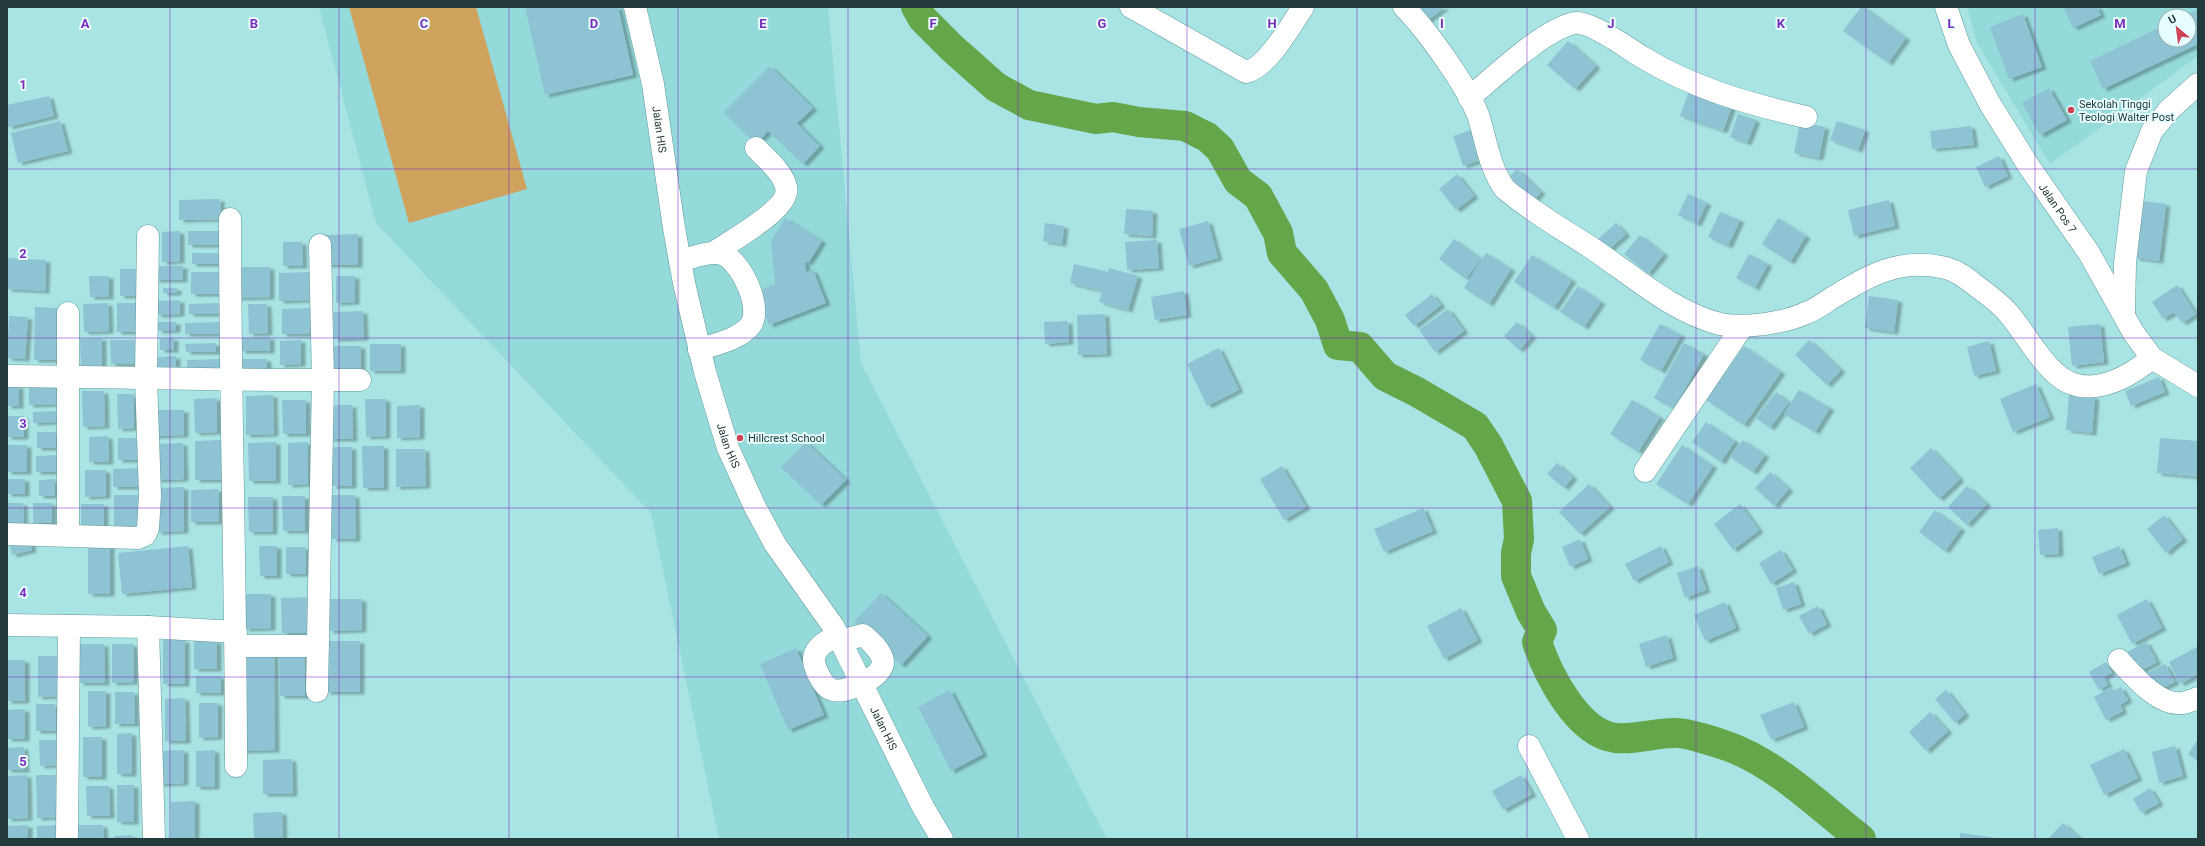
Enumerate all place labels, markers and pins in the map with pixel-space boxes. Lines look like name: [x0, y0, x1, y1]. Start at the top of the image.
place label: Sekolah Tinggi Teologi Walter Post: [2079, 98, 2175, 124]
marker: Sekolah Tinggi Teologi Walter Post: [2066, 105, 2076, 115]
place label: Hillcrest School: [748, 432, 825, 445]
marker: Hillcrest School: [735, 433, 745, 443]

